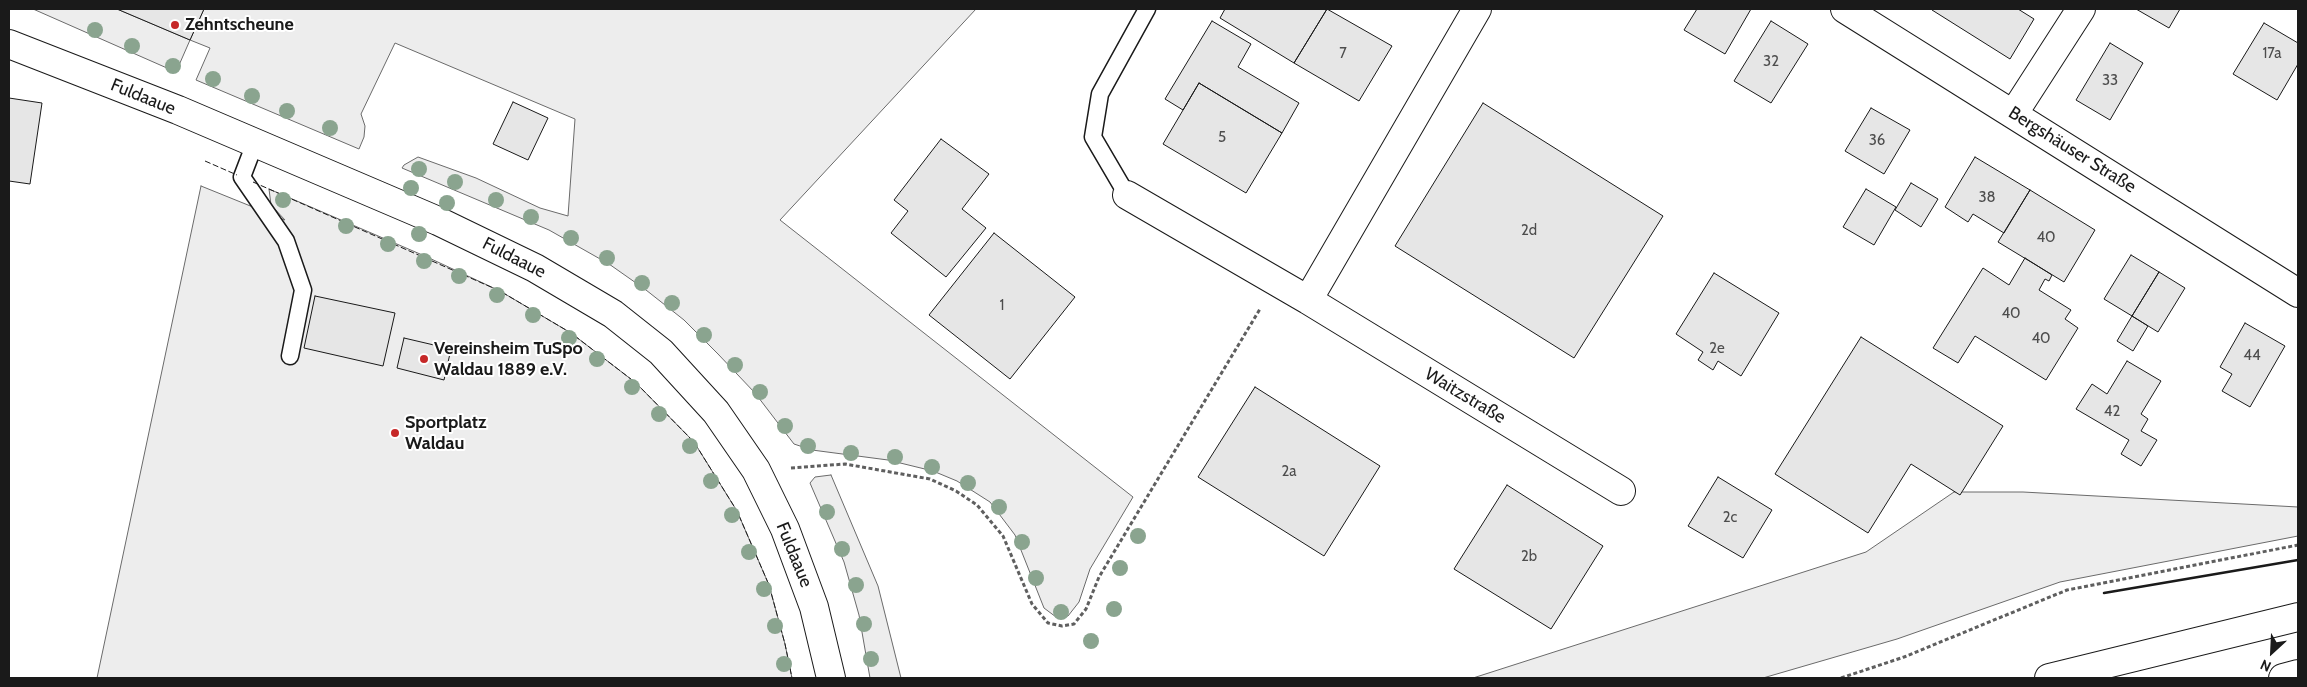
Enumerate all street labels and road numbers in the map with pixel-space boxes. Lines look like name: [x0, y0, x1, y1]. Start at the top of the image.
street label: Fuldaaue: [107, 74, 179, 120]
street label: Bergshäuser Straße: [2004, 102, 2140, 198]
street label: Fuldaaue: [479, 233, 549, 283]
street label: Waitzstraße: [1421, 363, 1509, 429]
street label: Fuldaaue: [771, 519, 817, 591]

